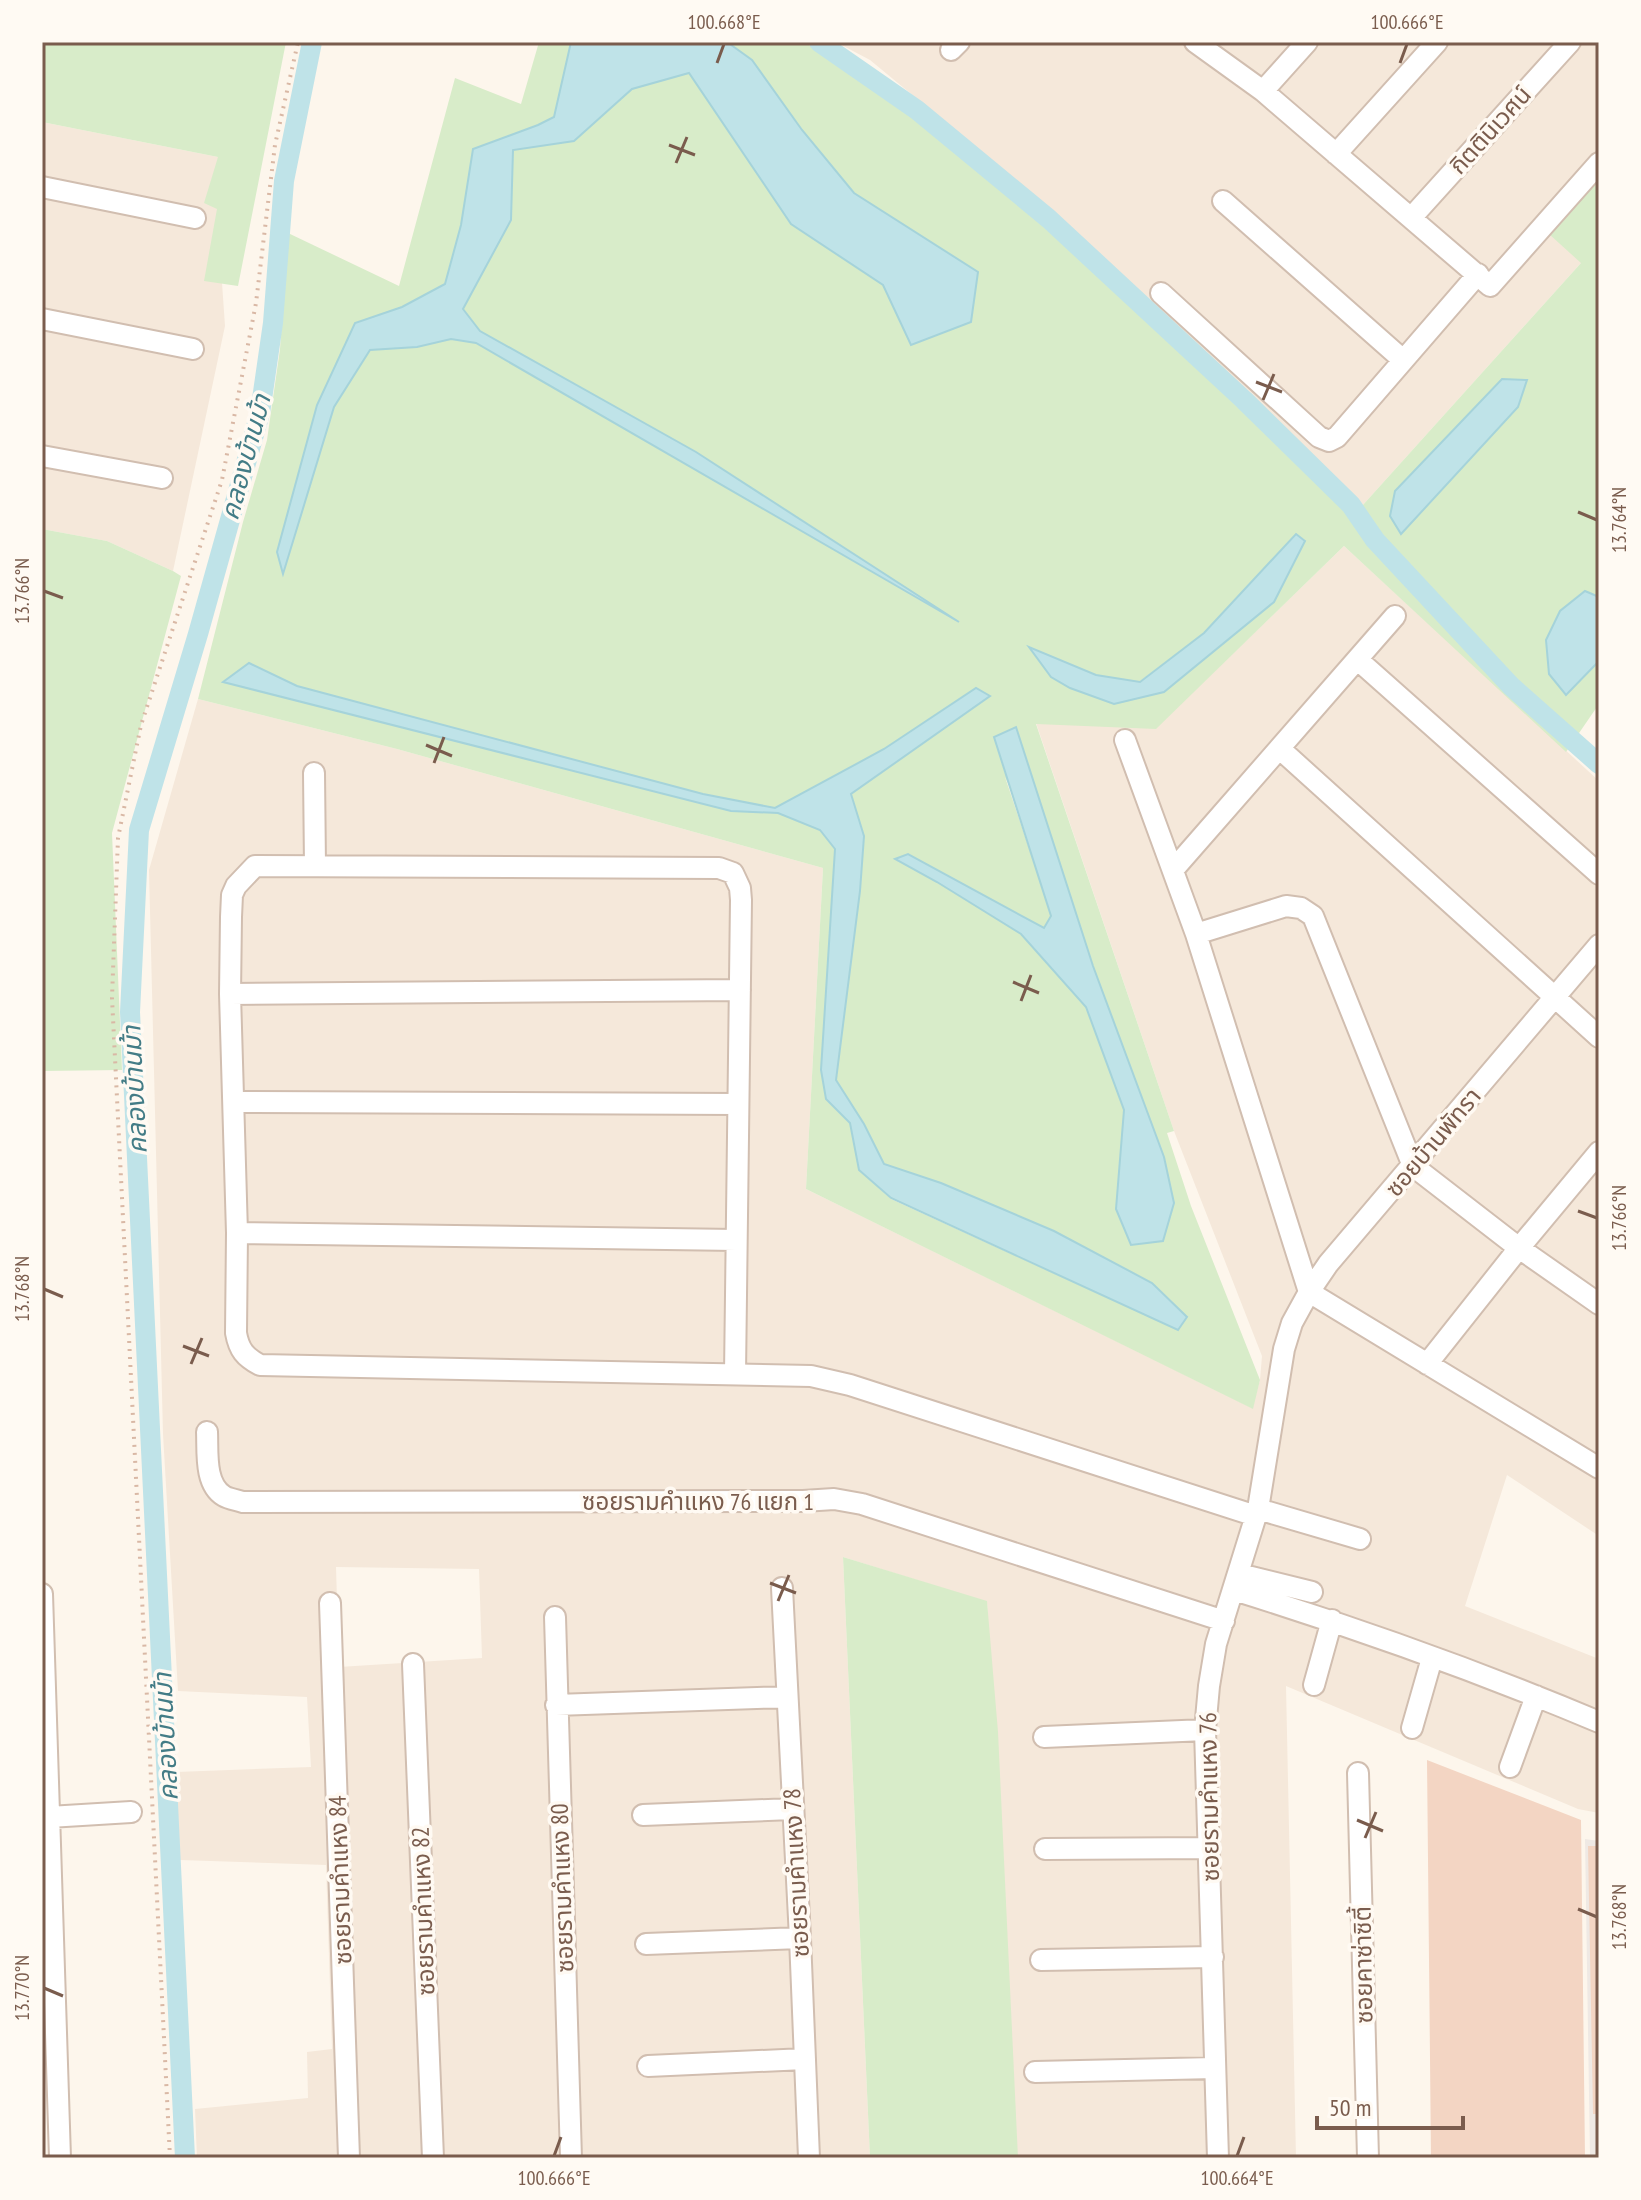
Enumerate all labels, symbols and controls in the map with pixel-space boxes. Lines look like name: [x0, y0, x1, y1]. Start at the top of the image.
text: 100.668°E: [688, 9, 760, 35]
text: 100.666°E: [1371, 9, 1443, 35]
street label: กิตตินิเวศน์: [1442, 79, 1538, 181]
water label: คลองบ้านม้า: [212, 389, 278, 523]
text: 13.764°N: [1606, 487, 1632, 553]
text: 13.766°N: [9, 558, 35, 624]
water label: คลองบ้านม้า: [114, 1024, 154, 1155]
street label: ซอยบ้านพัทรา: [1378, 1081, 1488, 1203]
text: 13.766°N: [1606, 1185, 1632, 1251]
text: 13.768°N: [9, 1256, 35, 1322]
street label: ซอยรามคำแหง 76 แยก 1: [582, 1486, 814, 1517]
water label: คลองบ้านม้า: [145, 1671, 185, 1802]
street label: ซอยรามคำแหง 76: [1192, 1712, 1226, 1882]
street label: ซอยรามคำแหง 78: [776, 1788, 816, 1958]
street label: ซอยรามคำแหง 84: [322, 1795, 358, 1965]
street label: ซอยรามคำแหง 80: [544, 1803, 580, 1973]
street label: ซอยรามคำแหง 82: [405, 1826, 441, 1996]
text: 13.768°N: [1606, 1884, 1632, 1950]
street label: ซอยคาซ่าซิตี้: [1345, 1906, 1380, 2024]
text: 13.770°N: [9, 1955, 35, 2021]
scale bar: [1317, 2080, 1463, 2130]
text: 50 m: [1329, 2092, 1371, 2123]
text: 100.666°E: [518, 2165, 590, 2191]
text: 100.664°E: [1201, 2165, 1273, 2191]

